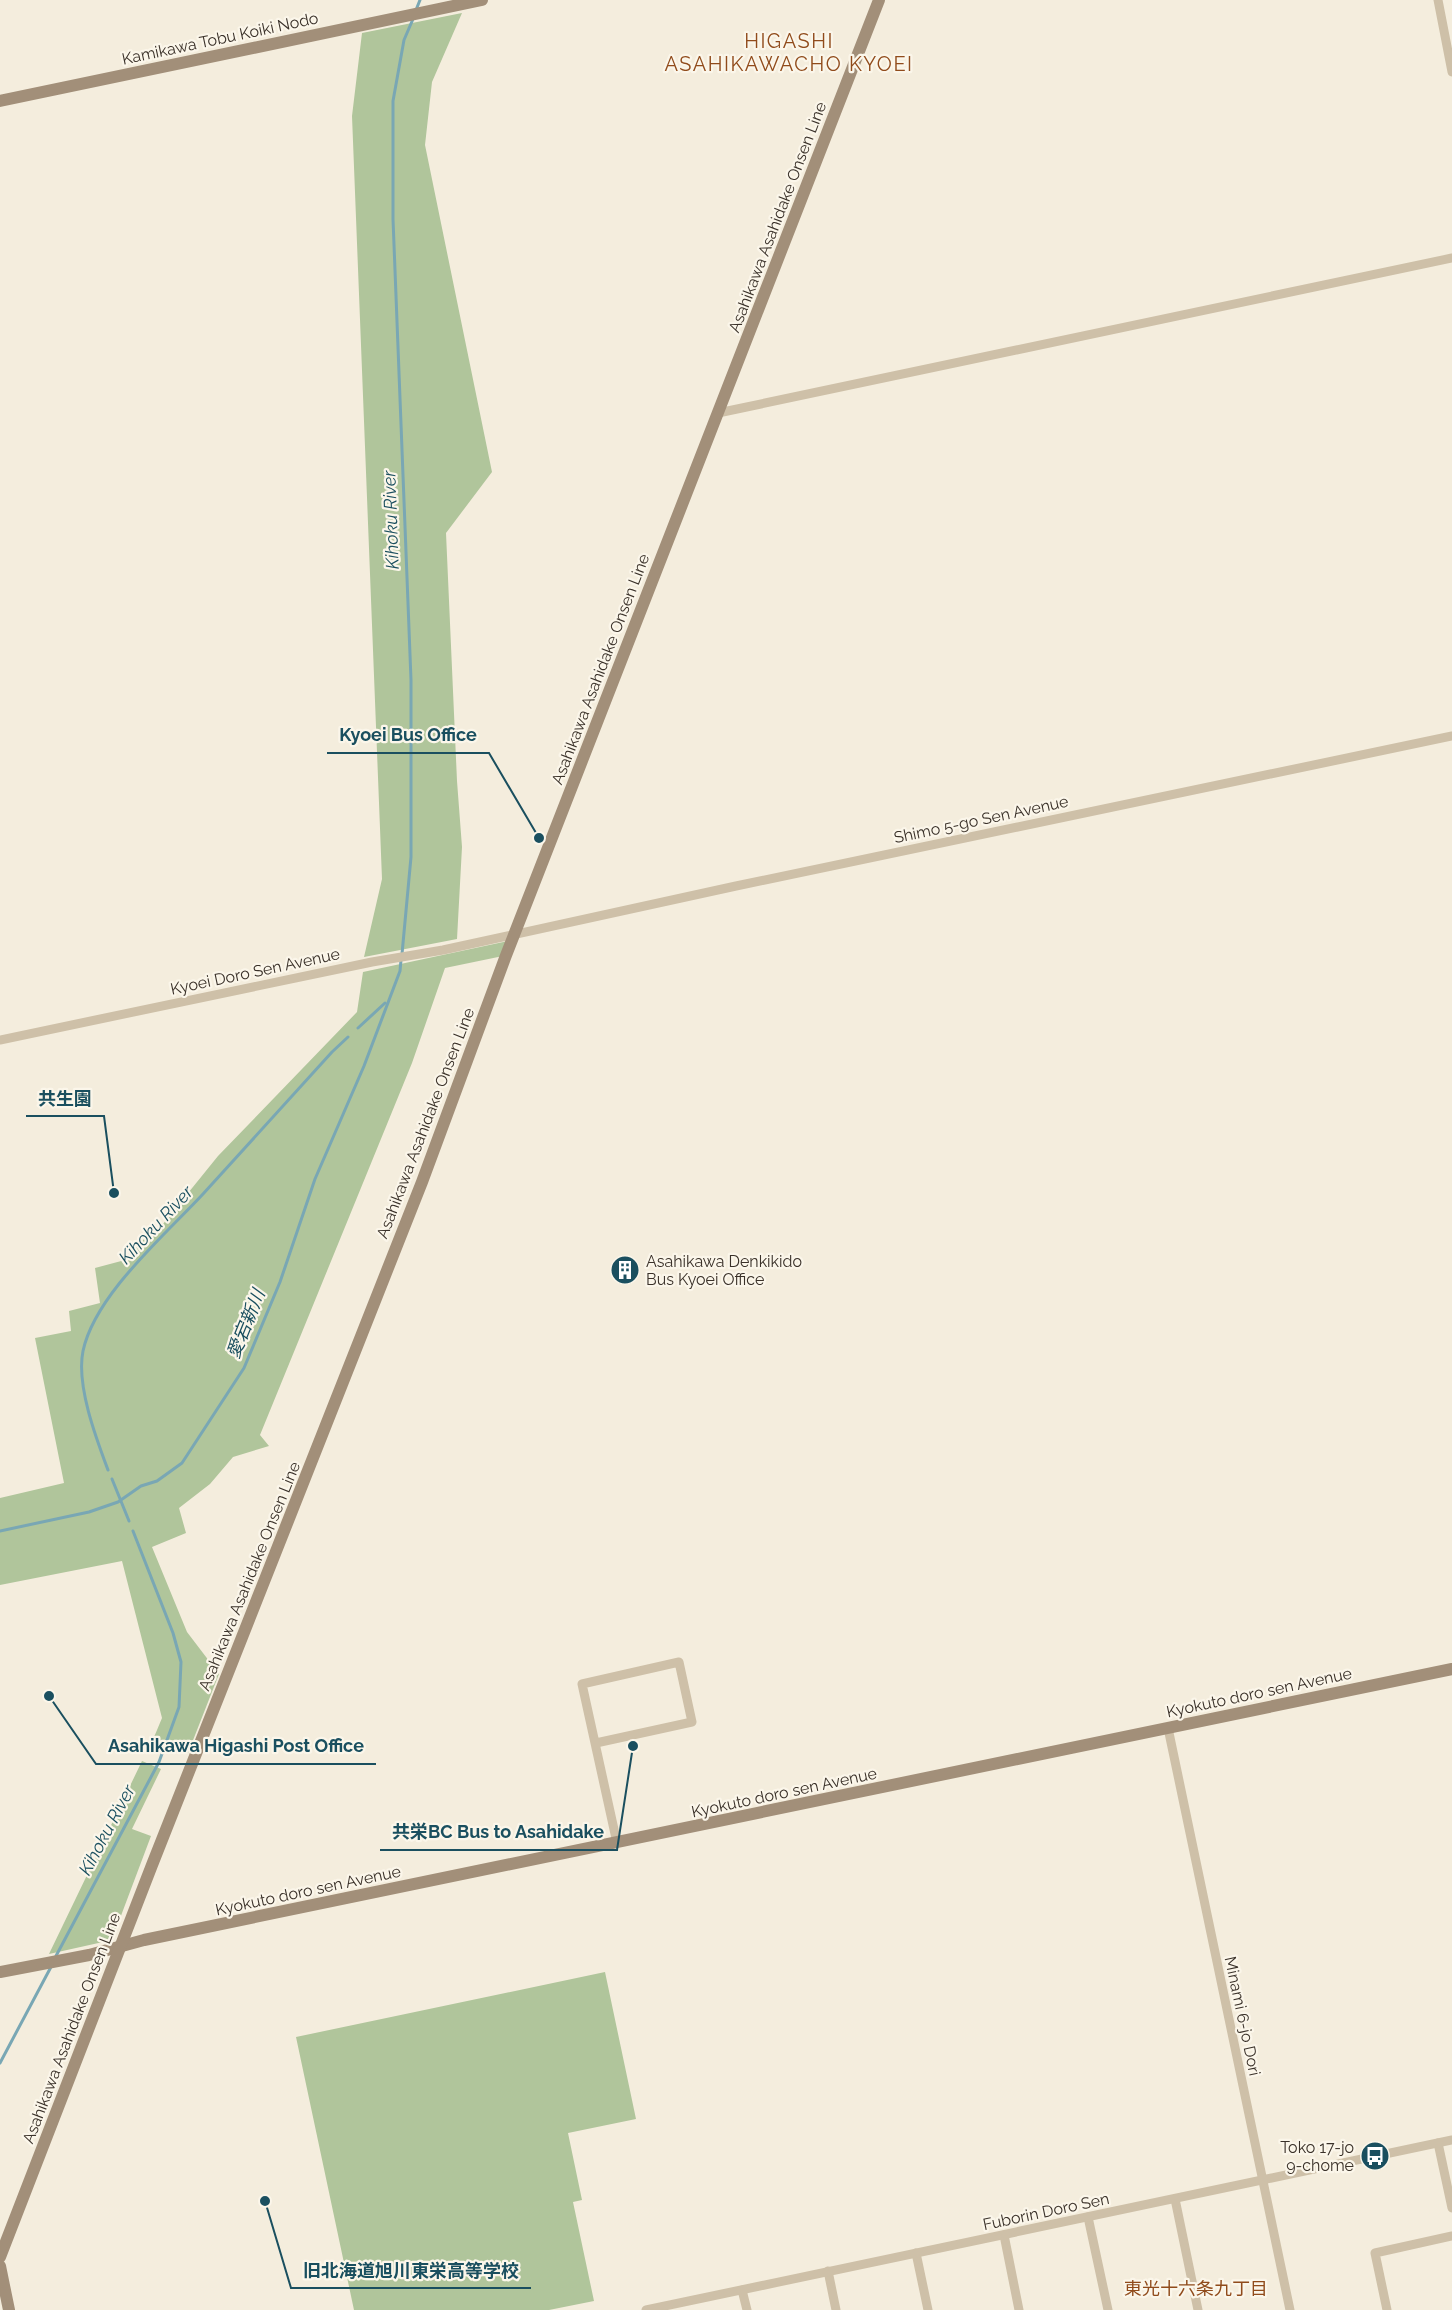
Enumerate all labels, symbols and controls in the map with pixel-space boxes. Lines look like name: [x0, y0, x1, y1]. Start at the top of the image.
street label: Kamikawa Tobu Koiki Nodo: [120, 8, 320, 69]
district label: HIGASHI ASAHIKAWACHO KYOEI: [664, 29, 914, 76]
street label: Asahikawa Asahidake Onsen Line: [725, 99, 830, 335]
water label: Kihoku River: [378, 469, 403, 570]
street label: Asahikawa Asahidake Onsen Line: [548, 551, 653, 787]
callout: Kyoei Bus Office: [327, 717, 489, 753]
text: Kyoei Bus Office: [339, 724, 477, 745]
street label: Shimo 5-go Sen Avenue: [892, 792, 1070, 847]
street label: Kyoei Doro Sen Avenue: [169, 944, 342, 999]
street label: Asahikawa Asahidake Onsen Line: [373, 1005, 478, 1241]
callout: 共生園: [26, 1080, 104, 1116]
text: 共生園: [38, 1088, 92, 1109]
water label: Kihoku River: [114, 1181, 198, 1268]
place label: Asahikawa Denkikido Bus Kyoei Office: [646, 1252, 802, 1289]
building icon: Asahikawa Denkikido Bus Kyoei Office: [609, 1254, 641, 1286]
water label: 愛宕新川: [222, 1285, 270, 1361]
street label: Asahikawa Asahidake Onsen Line: [195, 1459, 304, 1694]
street label: Kyokuto doro sen Avenue: [1165, 1664, 1354, 1721]
callout: Asahikawa Higashi Post Office: [96, 1728, 376, 1764]
text: Asahikawa Higashi Post Office: [108, 1735, 364, 1756]
street label: Kyokuto doro sen Avenue: [690, 1764, 879, 1821]
water label: Kihoku River: [74, 1780, 139, 1878]
callout: 共栄BC Bus to Asahidake: [380, 1814, 617, 1850]
text: 共栄BC Bus to Asahidake: [392, 1821, 604, 1842]
street label: Kyokuto doro sen Avenue: [214, 1862, 403, 1919]
street label: Asahikawa Asahidake Onsen Line: [19, 1910, 124, 2146]
street label: Minami 6-jo Dori: [1221, 1955, 1264, 2078]
place label: Toko 17-jo 9-chome: [1280, 2138, 1354, 2175]
bus stop icon: Toko 17-jo 9-chome: [1359, 2140, 1391, 2172]
street label: Fuborin Doro Sen: [981, 2189, 1111, 2234]
callout: 旧北海道旭川東栄高等学校: [291, 2252, 531, 2288]
text: 旧北海道旭川東栄高等学校: [303, 2260, 519, 2281]
district label: 東光十六条九丁目: [1124, 2278, 1268, 2299]

